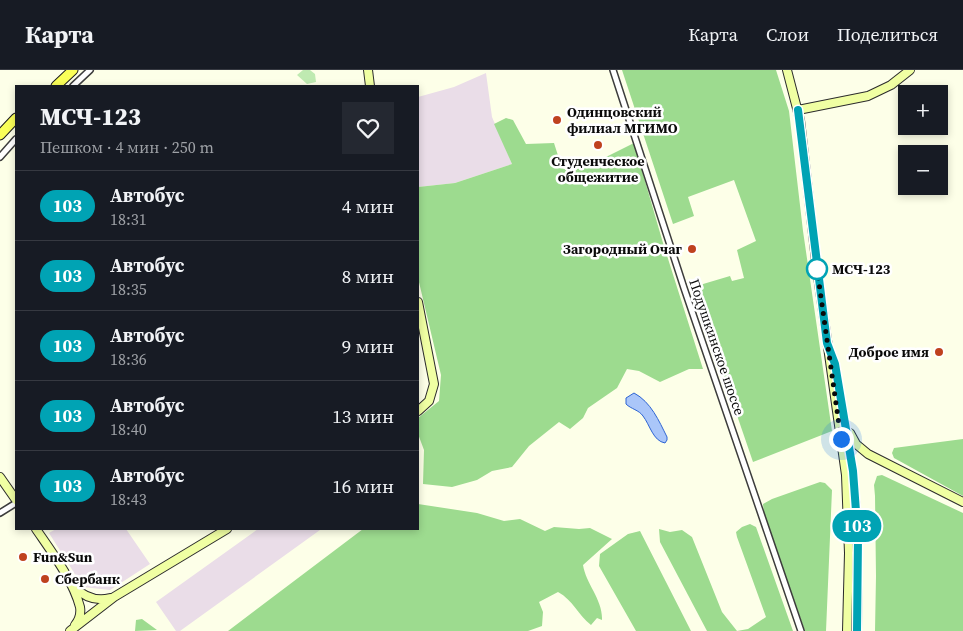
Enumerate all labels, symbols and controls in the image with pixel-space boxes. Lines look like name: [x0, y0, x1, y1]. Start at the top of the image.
text: Карта: [25, 18, 94, 51]
text: Карта: [688, 22, 738, 47]
text: Слои: [766, 22, 809, 47]
text: Поделиться: [837, 22, 938, 47]
map controls: [898, 85, 948, 195]
button: +: [898, 85, 948, 135]
text: МСЧ-123: [40, 100, 141, 133]
button: heart: [342, 102, 394, 154]
place label: Одинцовский филиал МГИМО: [567, 102, 678, 138]
marker: Одинцовский филиал МГИМО: [551, 114, 563, 126]
text: Пешком · 4 мин · 250 m: [40, 136, 214, 158]
marker: Студенческое общежитие: [592, 139, 604, 151]
button: −: [898, 145, 948, 195]
place label: Студенческое общежитие: [551, 151, 645, 187]
text: Автобус: [110, 182, 185, 208]
text: 103: [53, 193, 82, 218]
text: 4 мин: [342, 193, 394, 219]
text: 18:31: [110, 208, 147, 230]
place label: Загородный Очаг: [563, 239, 683, 259]
marker: Загородный Очаг: [686, 243, 698, 255]
text: Автобус: [110, 252, 185, 278]
marker: МСЧ-123: [806, 258, 828, 280]
place label: МСЧ-123: [832, 259, 891, 279]
text: 103: [53, 263, 82, 288]
text: 8 мин: [342, 263, 394, 289]
street label: Подушкинское шоссе: [684, 276, 750, 418]
text: 18:35: [110, 278, 147, 300]
text: Автобус: [110, 322, 185, 348]
text: 103: [53, 333, 82, 358]
text: 9 мин: [342, 333, 394, 359]
place label: Доброе имя: [849, 342, 929, 362]
marker: Доброе имя: [933, 346, 945, 358]
text: 18:36: [110, 348, 147, 370]
text: Автобус: [110, 392, 185, 418]
text: 103: [53, 403, 82, 428]
text: 13 мин: [332, 403, 394, 429]
text: 18:40: [110, 418, 147, 440]
your location: [829, 427, 854, 452]
text: Автобус: [110, 462, 185, 488]
text: 103: [53, 473, 82, 498]
text: 16 мин: [332, 473, 394, 499]
text: 18:43: [110, 488, 147, 510]
line badge: 103: [828, 510, 886, 542]
text: 103: [842, 513, 872, 538]
place label: Fun&Sun: [33, 547, 93, 567]
marker: Fun&Sun: [17, 551, 29, 563]
place label: Сбербанк: [55, 569, 121, 589]
marker: Сбербанк: [39, 573, 51, 585]

